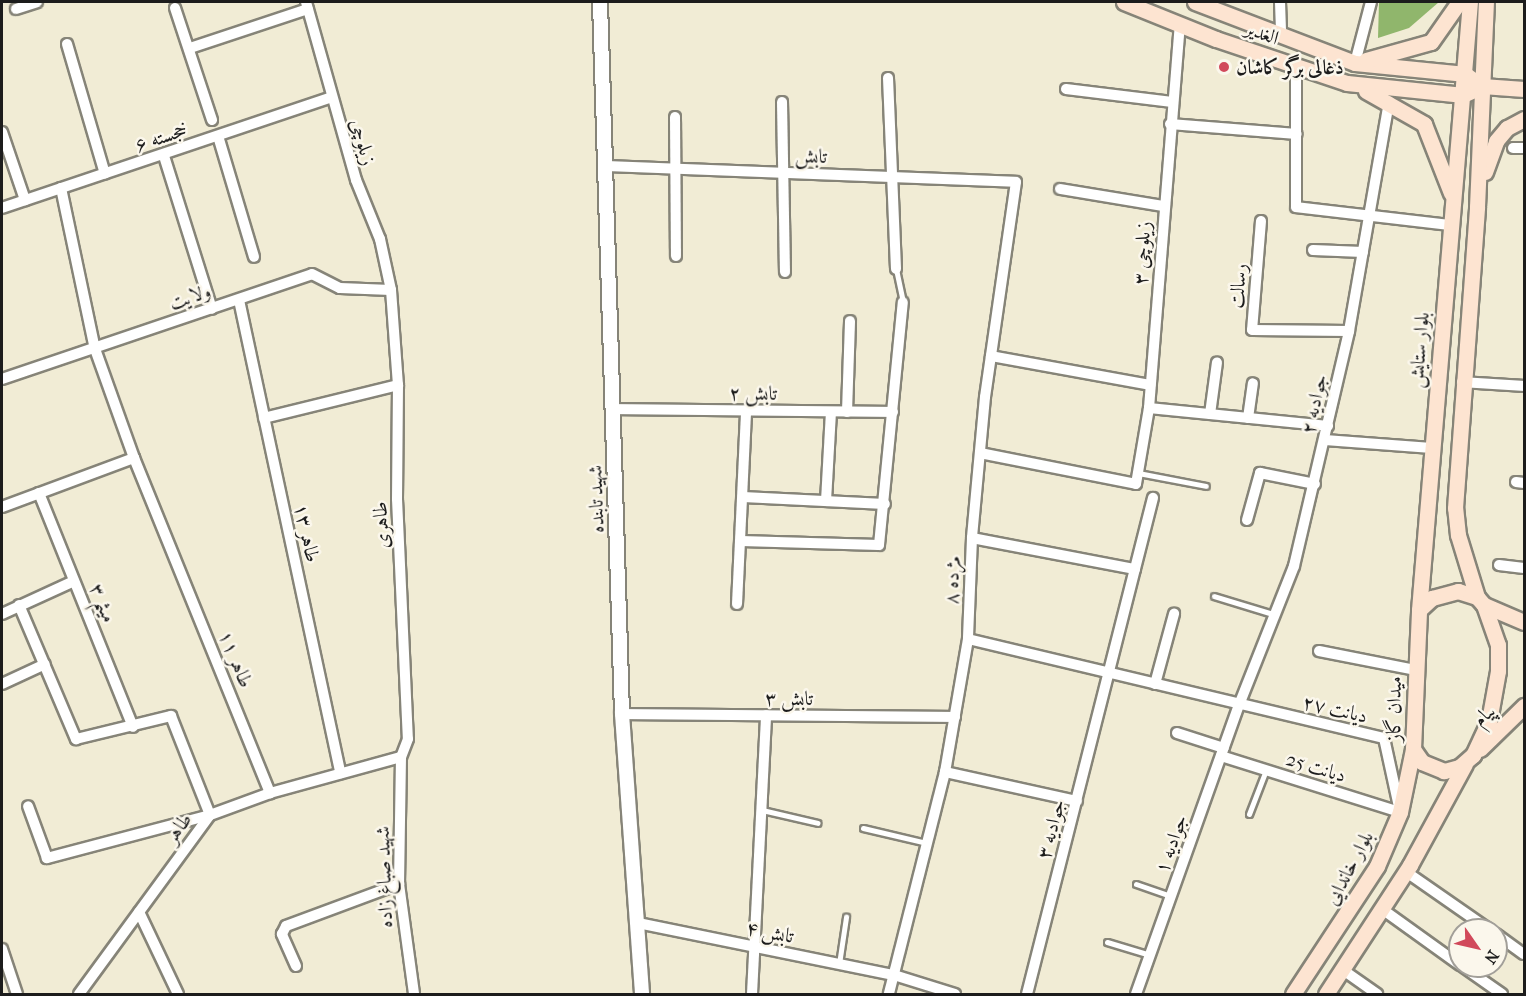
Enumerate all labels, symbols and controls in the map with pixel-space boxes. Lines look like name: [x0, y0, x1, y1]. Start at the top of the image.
street label: الغدیر: [1242, 16, 1282, 50]
place label: ذغالی برگر کاشان: [1236, 55, 1344, 79]
marker: ذغالی برگر کاشان: [1217, 60, 1231, 74]
street label: زیلوچی: [345, 116, 381, 168]
street label: خجسته ۶: [132, 117, 190, 157]
street label: تابش: [795, 143, 827, 169]
street label: زیلوچی ۳: [1128, 221, 1156, 285]
street label: رسالت: [1224, 262, 1252, 310]
street label: ولایت: [166, 279, 214, 315]
street label: بلوار ستایش: [1404, 311, 1434, 389]
street label: جوادیه ۲: [1295, 372, 1333, 436]
street label: تابش ۲: [729, 381, 777, 405]
street label: شهید تابنده: [583, 465, 609, 533]
street label: طاهر ۱۳: [289, 501, 325, 565]
street label: طاهری: [368, 501, 394, 549]
street label: مژده ۸: [939, 555, 965, 605]
street label: میثم ۳: [84, 580, 122, 626]
street label: طاهر ۱۱: [214, 627, 258, 691]
street label: میدان گاز: [1381, 676, 1407, 742]
street label: تابش ۳: [765, 686, 813, 710]
street label: دیانت ۲۷: [1300, 690, 1370, 728]
street label: پیام: [1467, 698, 1501, 732]
street label: دیانت 25: [1283, 747, 1349, 787]
street label: جوادیه ۳: [1032, 797, 1070, 861]
street label: طاهر: [159, 808, 197, 848]
street label: جوادیه ۱: [1149, 811, 1193, 877]
street label: شهید صباغ زاده: [370, 826, 398, 928]
street label: بلوار خاندایی: [1319, 827, 1379, 909]
street label: تابش ۴: [744, 916, 796, 948]
north arrow: [1448, 918, 1508, 978]
text: N: [1480, 947, 1503, 968]

